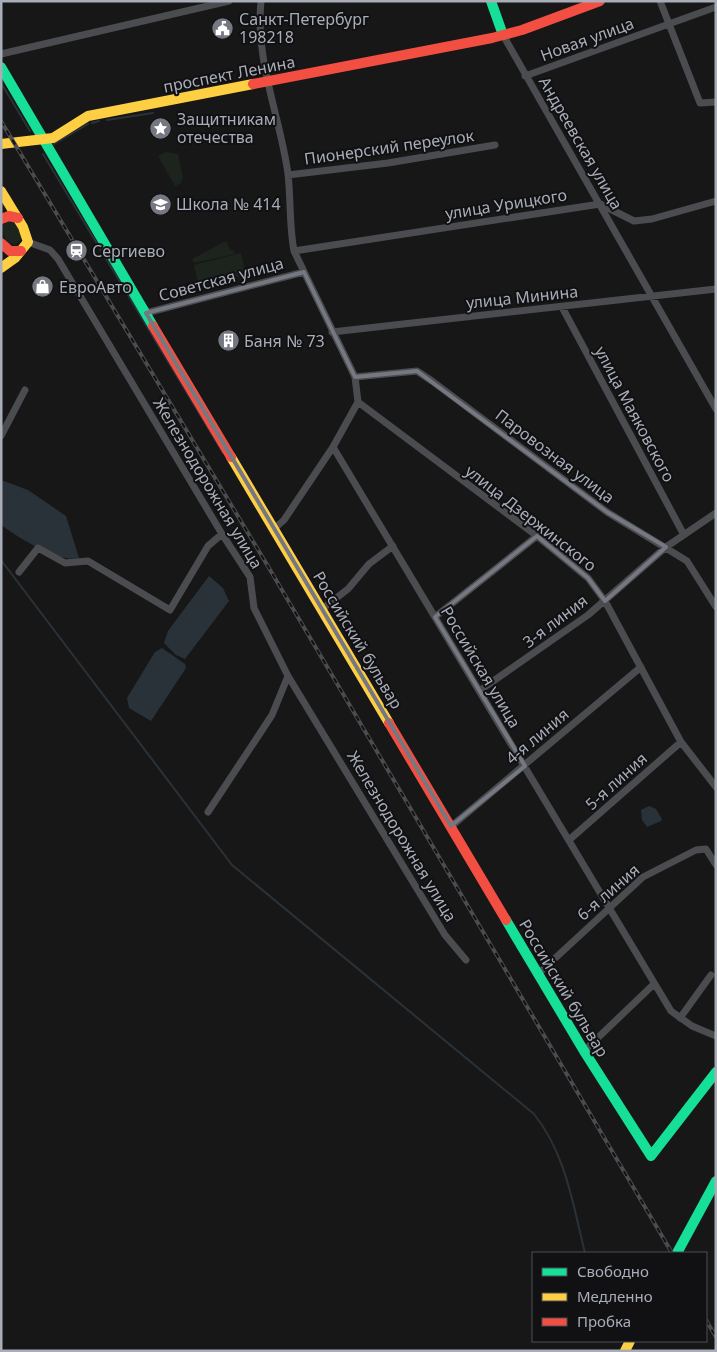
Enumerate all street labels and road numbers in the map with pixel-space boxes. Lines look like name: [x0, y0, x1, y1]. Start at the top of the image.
street label: Новая улица: [537, 12, 637, 66]
street label: проспект Ленина: [161, 50, 297, 98]
street label: Андреевская улица: [534, 73, 628, 213]
street label: Пионерский переулок: [303, 124, 476, 170]
street label: улица Урицкого: [444, 184, 568, 224]
street label: Советская улица: [156, 252, 286, 306]
street label: улица Минина: [465, 280, 579, 314]
street label: улица Маяковского: [590, 342, 680, 486]
street label: Железнодорожная улица: [148, 393, 268, 573]
street label: Паровозная улица: [491, 404, 619, 508]
street label: улица Дзержинского: [461, 460, 601, 576]
street label: Российский бульвар: [308, 567, 408, 713]
street label: 3-я линия: [518, 589, 592, 653]
street label: Российская улица: [436, 602, 526, 732]
street label: 4-я линия: [501, 703, 573, 769]
street label: Железнодорожная улица: [342, 746, 462, 926]
street label: 5-я линия: [580, 747, 652, 815]
street label: 6-я линия: [572, 859, 644, 925]
street label: Российский бульвар: [514, 915, 614, 1061]

